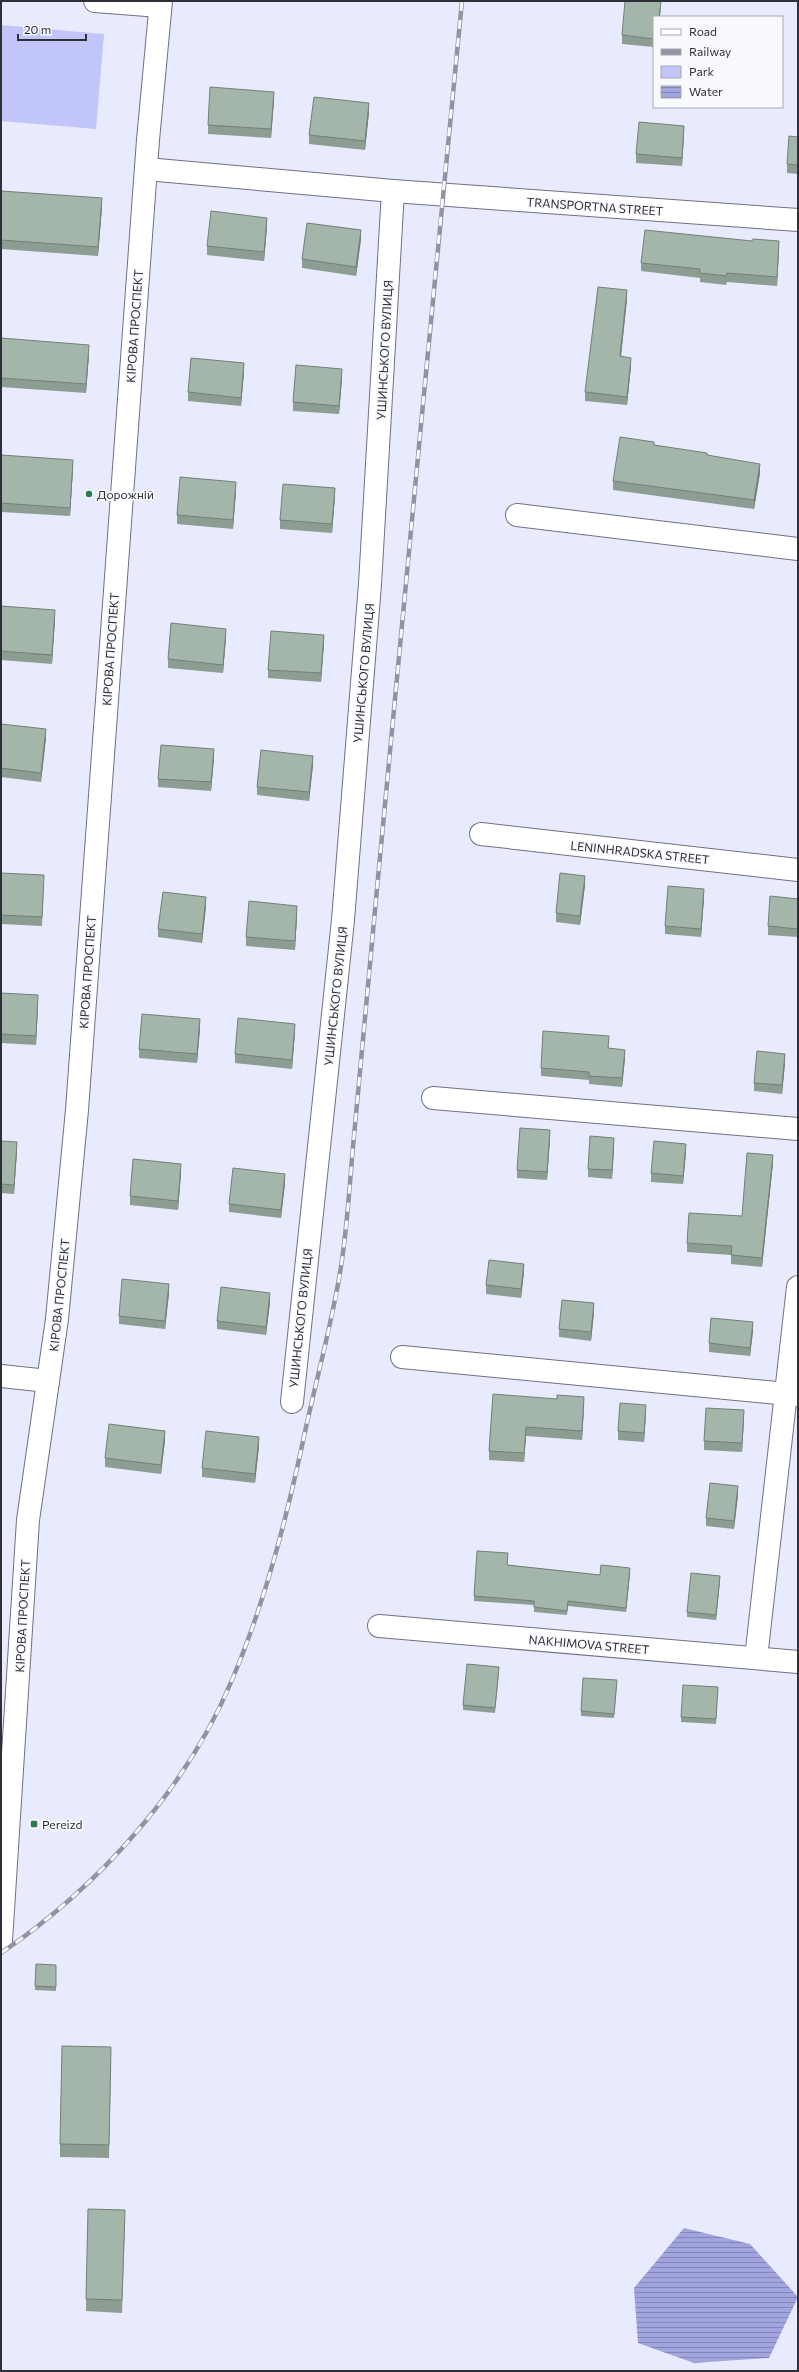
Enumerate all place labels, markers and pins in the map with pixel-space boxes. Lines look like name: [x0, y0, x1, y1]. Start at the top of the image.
place label: Дорожній: [97, 487, 154, 501]
marker: Дорожній: [84, 489, 94, 499]
place label: Pereizd: [42, 1817, 83, 1831]
marker: Pereizd: [29, 1819, 39, 1829]

